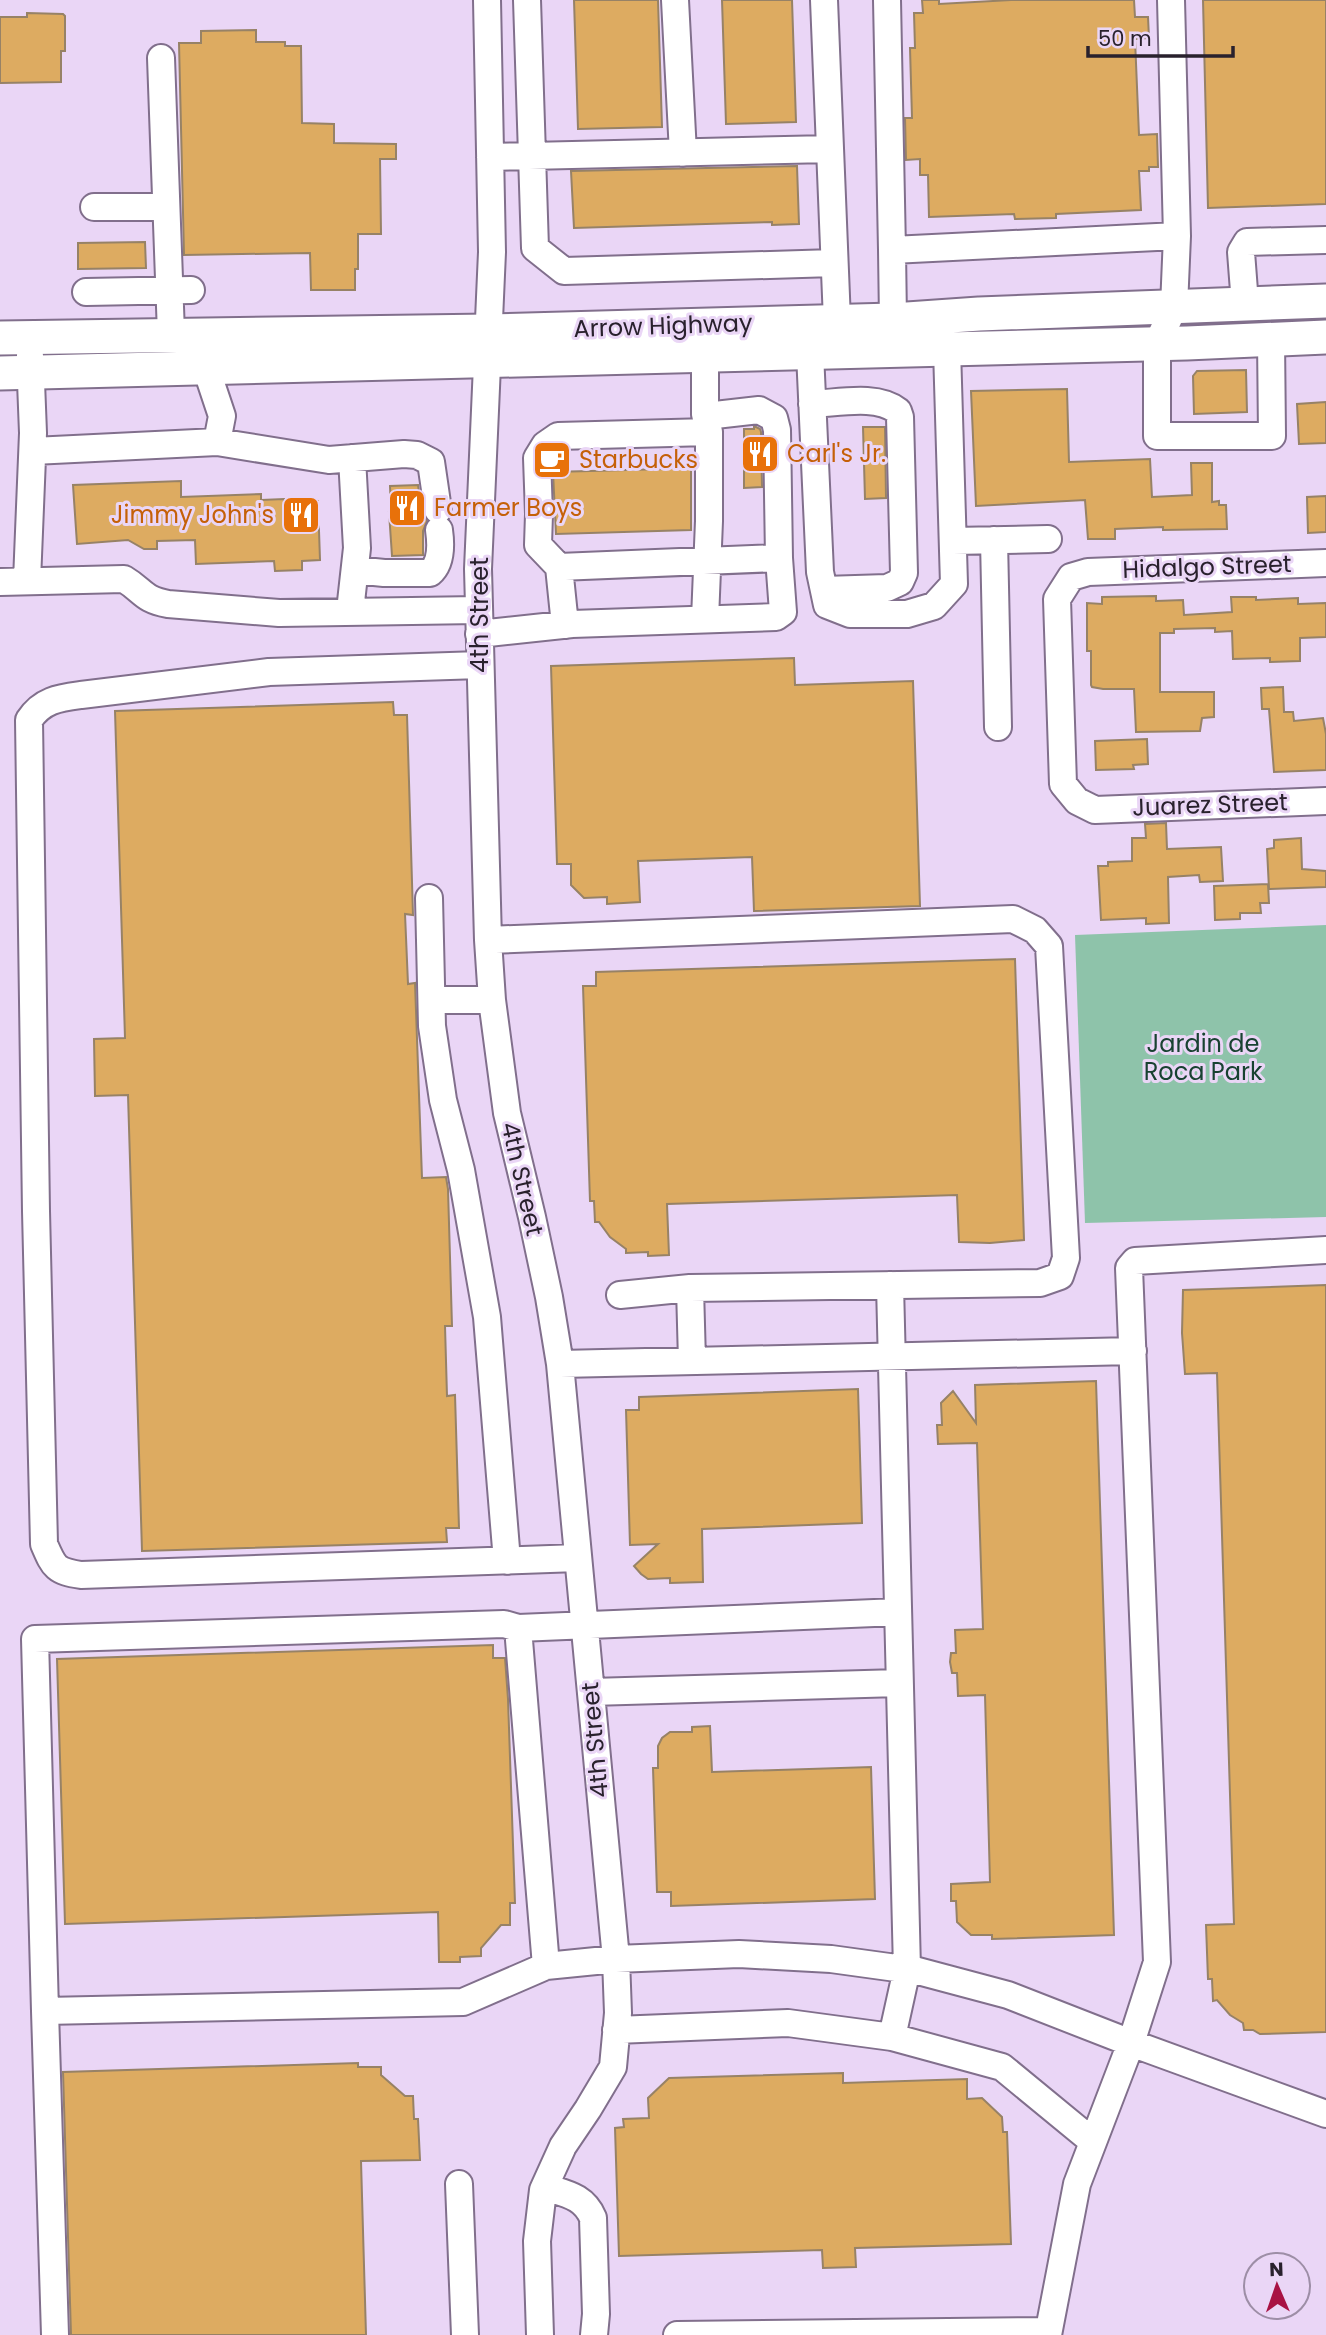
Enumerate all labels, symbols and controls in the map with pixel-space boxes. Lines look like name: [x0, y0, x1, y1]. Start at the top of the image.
scale bar: [1088, 14, 1233, 58]
text: 50 m: [1098, 24, 1152, 53]
street label: Arrow Highway: [573, 306, 754, 345]
restaurant icon: Carl's Jr.: [739, 433, 781, 475]
place label: Carl's Jr.: [787, 437, 886, 470]
cafe icon: Starbucks: [531, 439, 573, 481]
place label: Starbucks: [579, 443, 698, 476]
restaurant icon: Farmer Boys: [386, 487, 428, 529]
place label: Farmer Boys: [434, 491, 582, 524]
restaurant icon: Jimmy John's: [280, 494, 322, 536]
place label: Jimmy John's: [111, 498, 274, 531]
street label: Hidalgo Street: [1122, 547, 1292, 586]
street label: 4th Street: [463, 557, 496, 673]
street label: Juarez Street: [1132, 785, 1288, 824]
park label: Jardin de Roca Park: [1144, 1027, 1263, 1088]
street label: 4th Street: [493, 1119, 552, 1239]
street label: 4th Street: [573, 1681, 616, 1799]
north arrow: [1242, 2251, 1312, 2321]
text: N: [1269, 2256, 1284, 2283]

